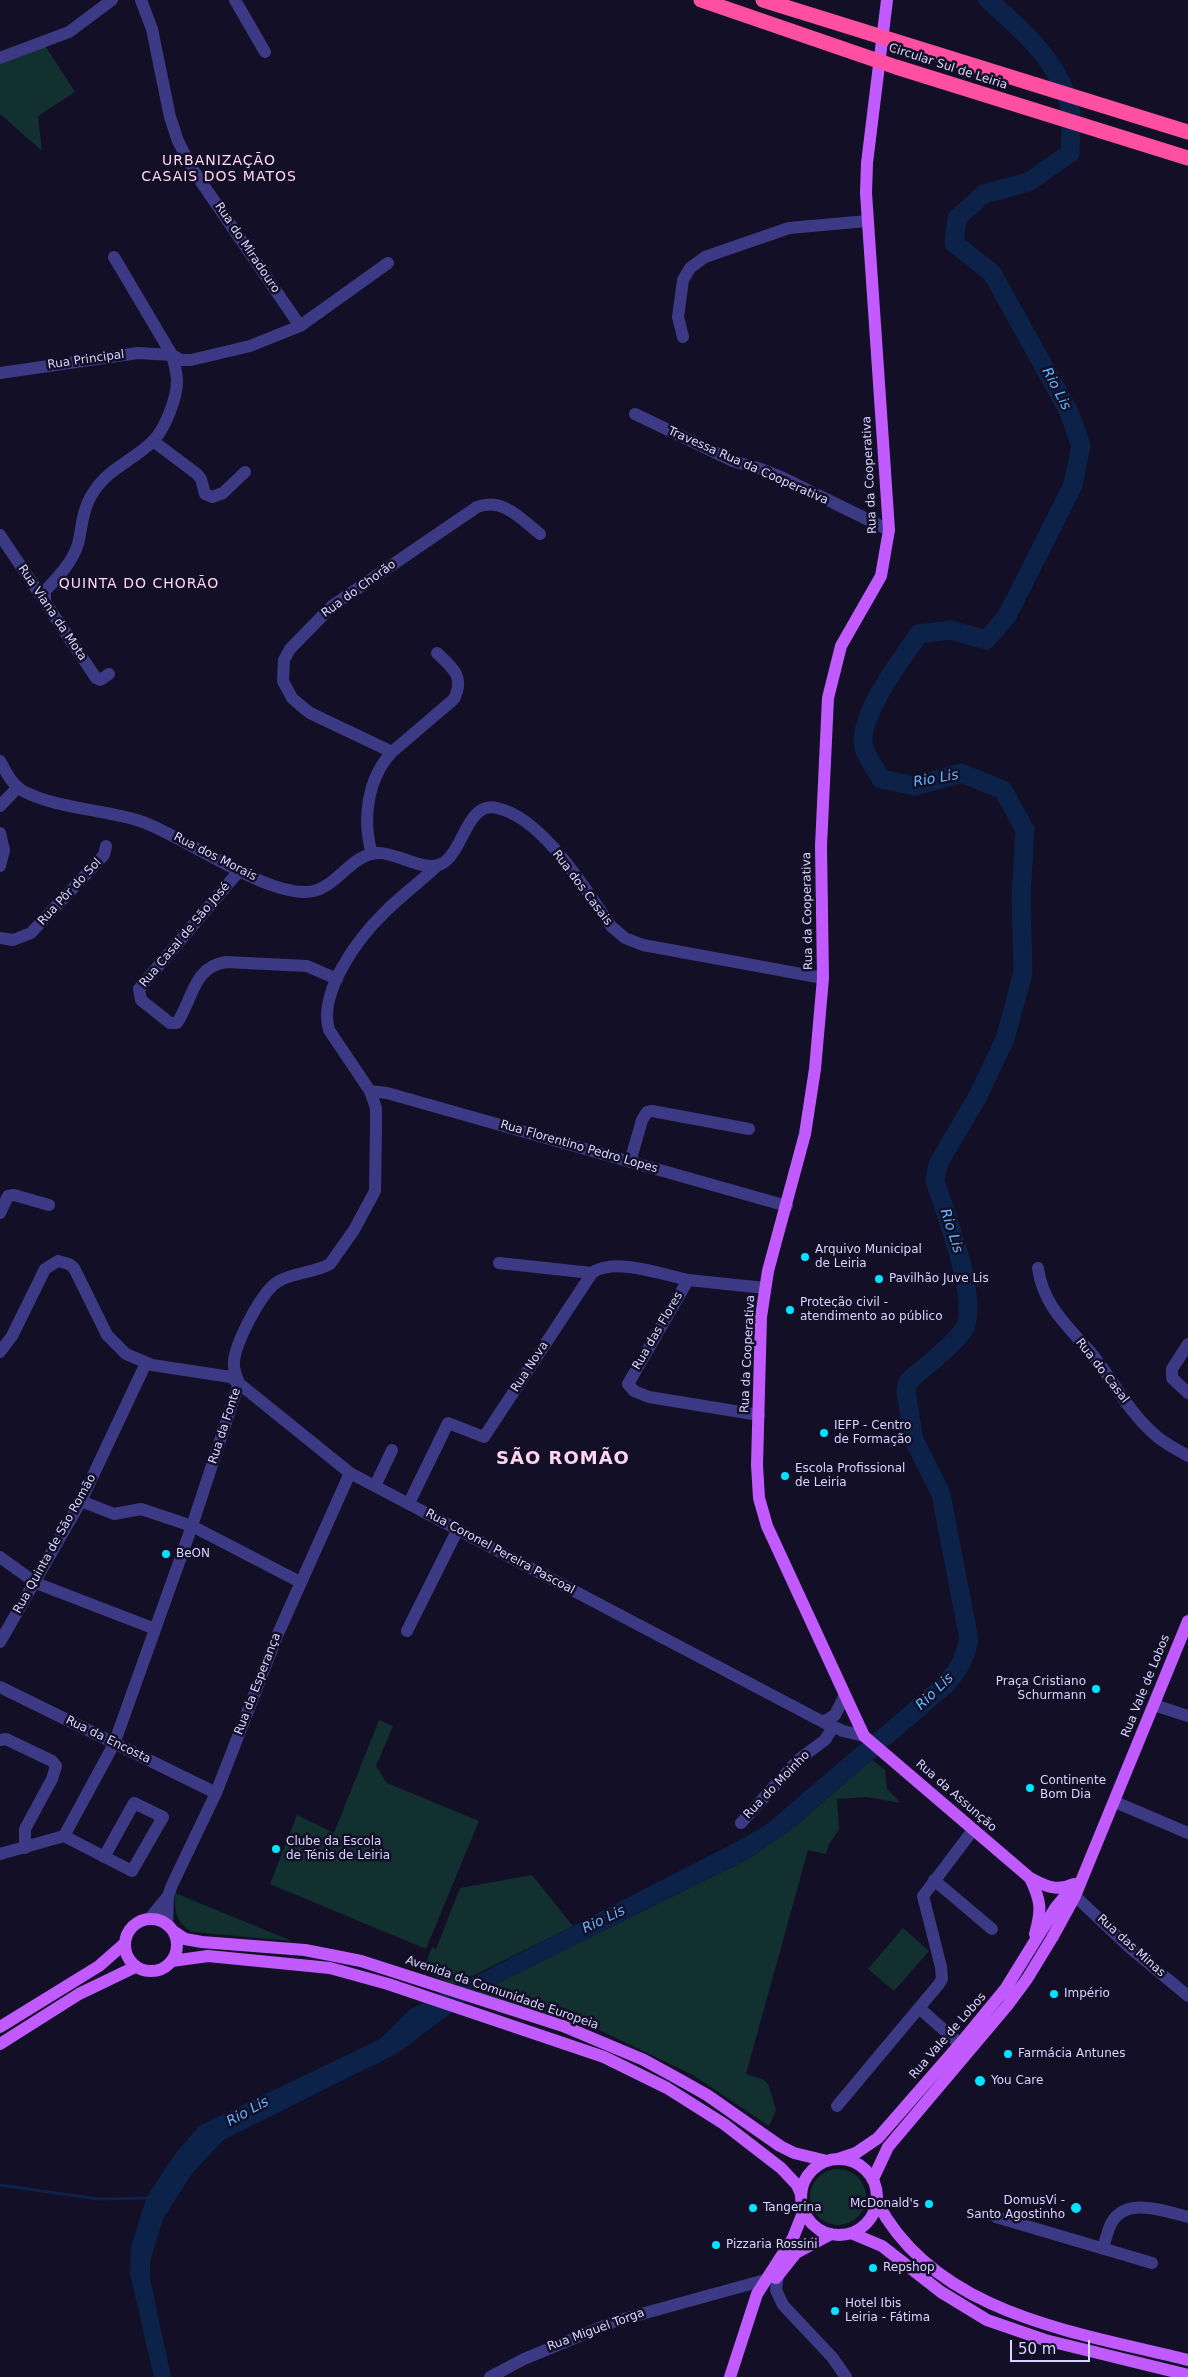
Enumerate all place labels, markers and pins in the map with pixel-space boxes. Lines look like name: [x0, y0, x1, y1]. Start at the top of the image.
place label: Arquivo Municipal de Leiria: [815, 1243, 922, 1271]
marker: Arquivo Municipal de Leiria: [799, 1251, 811, 1263]
place label: Pavilhão Juve Lis: [889, 1272, 989, 1286]
marker: Pavilhão Juve Lis: [873, 1273, 885, 1285]
place label: Proteção civil - atendimento ao público: [800, 1296, 942, 1324]
marker: Proteção civil - atendimento ao público: [784, 1304, 796, 1316]
place label: IEFP - Centro de Formação: [834, 1419, 912, 1447]
marker: IEFP - Centro de Formação: [818, 1427, 830, 1439]
place label: Escola Profissional de Leiria: [795, 1462, 905, 1490]
marker: Escola Profissional de Leiria: [779, 1470, 791, 1482]
place label: BeON: [176, 1547, 210, 1561]
marker: BeON: [160, 1548, 172, 1560]
place label: Praça Cristiano Schurmann: [996, 1675, 1086, 1703]
marker: Praça Cristiano Schurmann: [1090, 1683, 1102, 1695]
place label: Continente Bom Dia: [1040, 1774, 1106, 1802]
marker: Continente Bom Dia: [1024, 1782, 1036, 1794]
place label: Clube da Escola de Ténis de Leiria: [286, 1835, 390, 1863]
marker: Clube da Escola de Ténis de Leiria: [270, 1843, 282, 1855]
place label: Império: [1064, 1987, 1110, 2001]
marker: Império: [1048, 1988, 1060, 2000]
place label: Farmácia Antunes: [1018, 2047, 1125, 2061]
marker: Farmácia Antunes: [1002, 2048, 1014, 2060]
marker: You Care: [973, 2074, 987, 2088]
place label: You Care: [991, 2074, 1043, 2088]
place label: DomusVi - Santo Agostinho: [967, 2194, 1065, 2222]
place label: McDonald's: [850, 2197, 919, 2211]
marker: McDonald's: [923, 2198, 935, 2210]
place label: Tangerina: [763, 2201, 822, 2215]
marker: DomusVi - Santo Agostinho: [1069, 2201, 1083, 2215]
marker: Tangerina: [747, 2202, 759, 2214]
place label: Pizzaria Rossini: [726, 2238, 818, 2252]
marker: Pizzaria Rossini: [710, 2239, 722, 2251]
place label: Repshop: [883, 2261, 935, 2275]
marker: Repshop: [867, 2262, 879, 2274]
place label: Hotel Ibis Leiria - Fátima: [845, 2297, 930, 2325]
marker: Hotel Ibis Leiria - Fátima: [829, 2305, 841, 2317]

